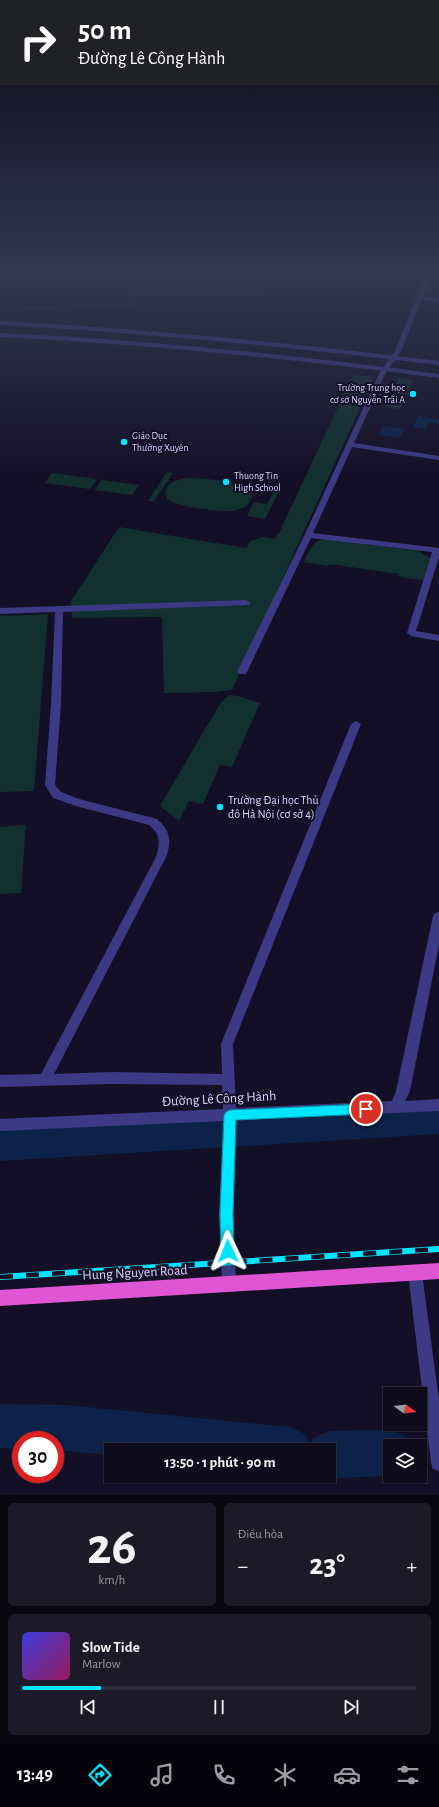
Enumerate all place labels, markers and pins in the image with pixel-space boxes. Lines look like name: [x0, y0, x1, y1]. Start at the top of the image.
place label: Trường Trung học cơ sở Nguyễn Trãi A: [330, 383, 405, 405]
marker: Trường Trung học cơ sở Nguyễn Trãi A: [408, 389, 418, 399]
place label: Giáo Dục Thường Xuyên: [132, 431, 189, 453]
marker: Giáo Dục Thường Xuyên: [119, 437, 129, 447]
place label: Thuong Tin High School: [234, 471, 281, 493]
marker: Thuong Tin High School: [221, 477, 231, 487]
place label: Trường Đại học Thủ đô Hà Nội (cơ sở 4): [228, 794, 319, 820]
marker: Trường Đại học Thủ đô Hà Nội (cơ sở 4): [215, 802, 225, 812]
pin: [349, 1092, 383, 1126]

